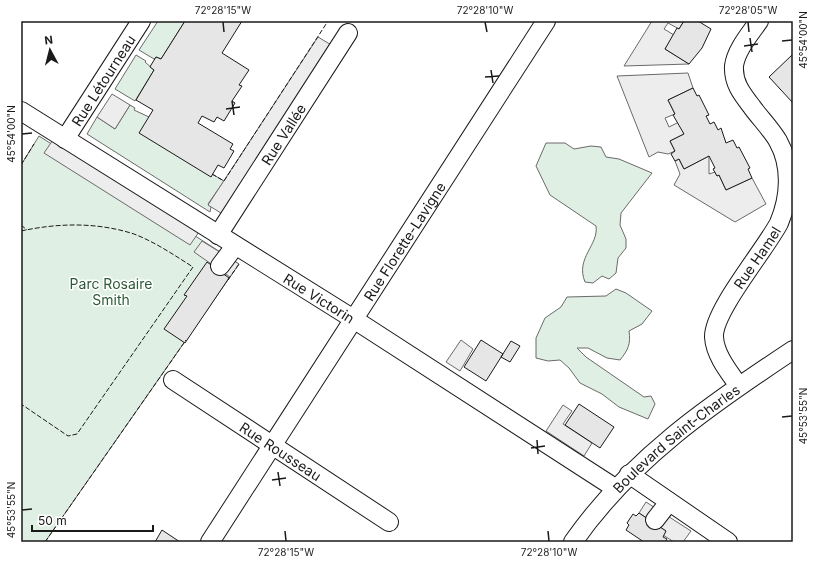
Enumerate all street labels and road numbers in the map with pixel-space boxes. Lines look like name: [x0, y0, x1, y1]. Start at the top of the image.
street label: Rue Létourneau: [67, 31, 138, 129]
street label: Rue Vallée: [257, 100, 309, 168]
street label: Rue Florette-Lavigne: [360, 179, 449, 304]
street label: Rue Hamel: [729, 223, 784, 292]
street label: Rue Victorin: [281, 269, 358, 326]
street label: Boulevard Saint-Charles: [609, 380, 743, 496]
street label: Rue Rousseau: [237, 418, 325, 484]

